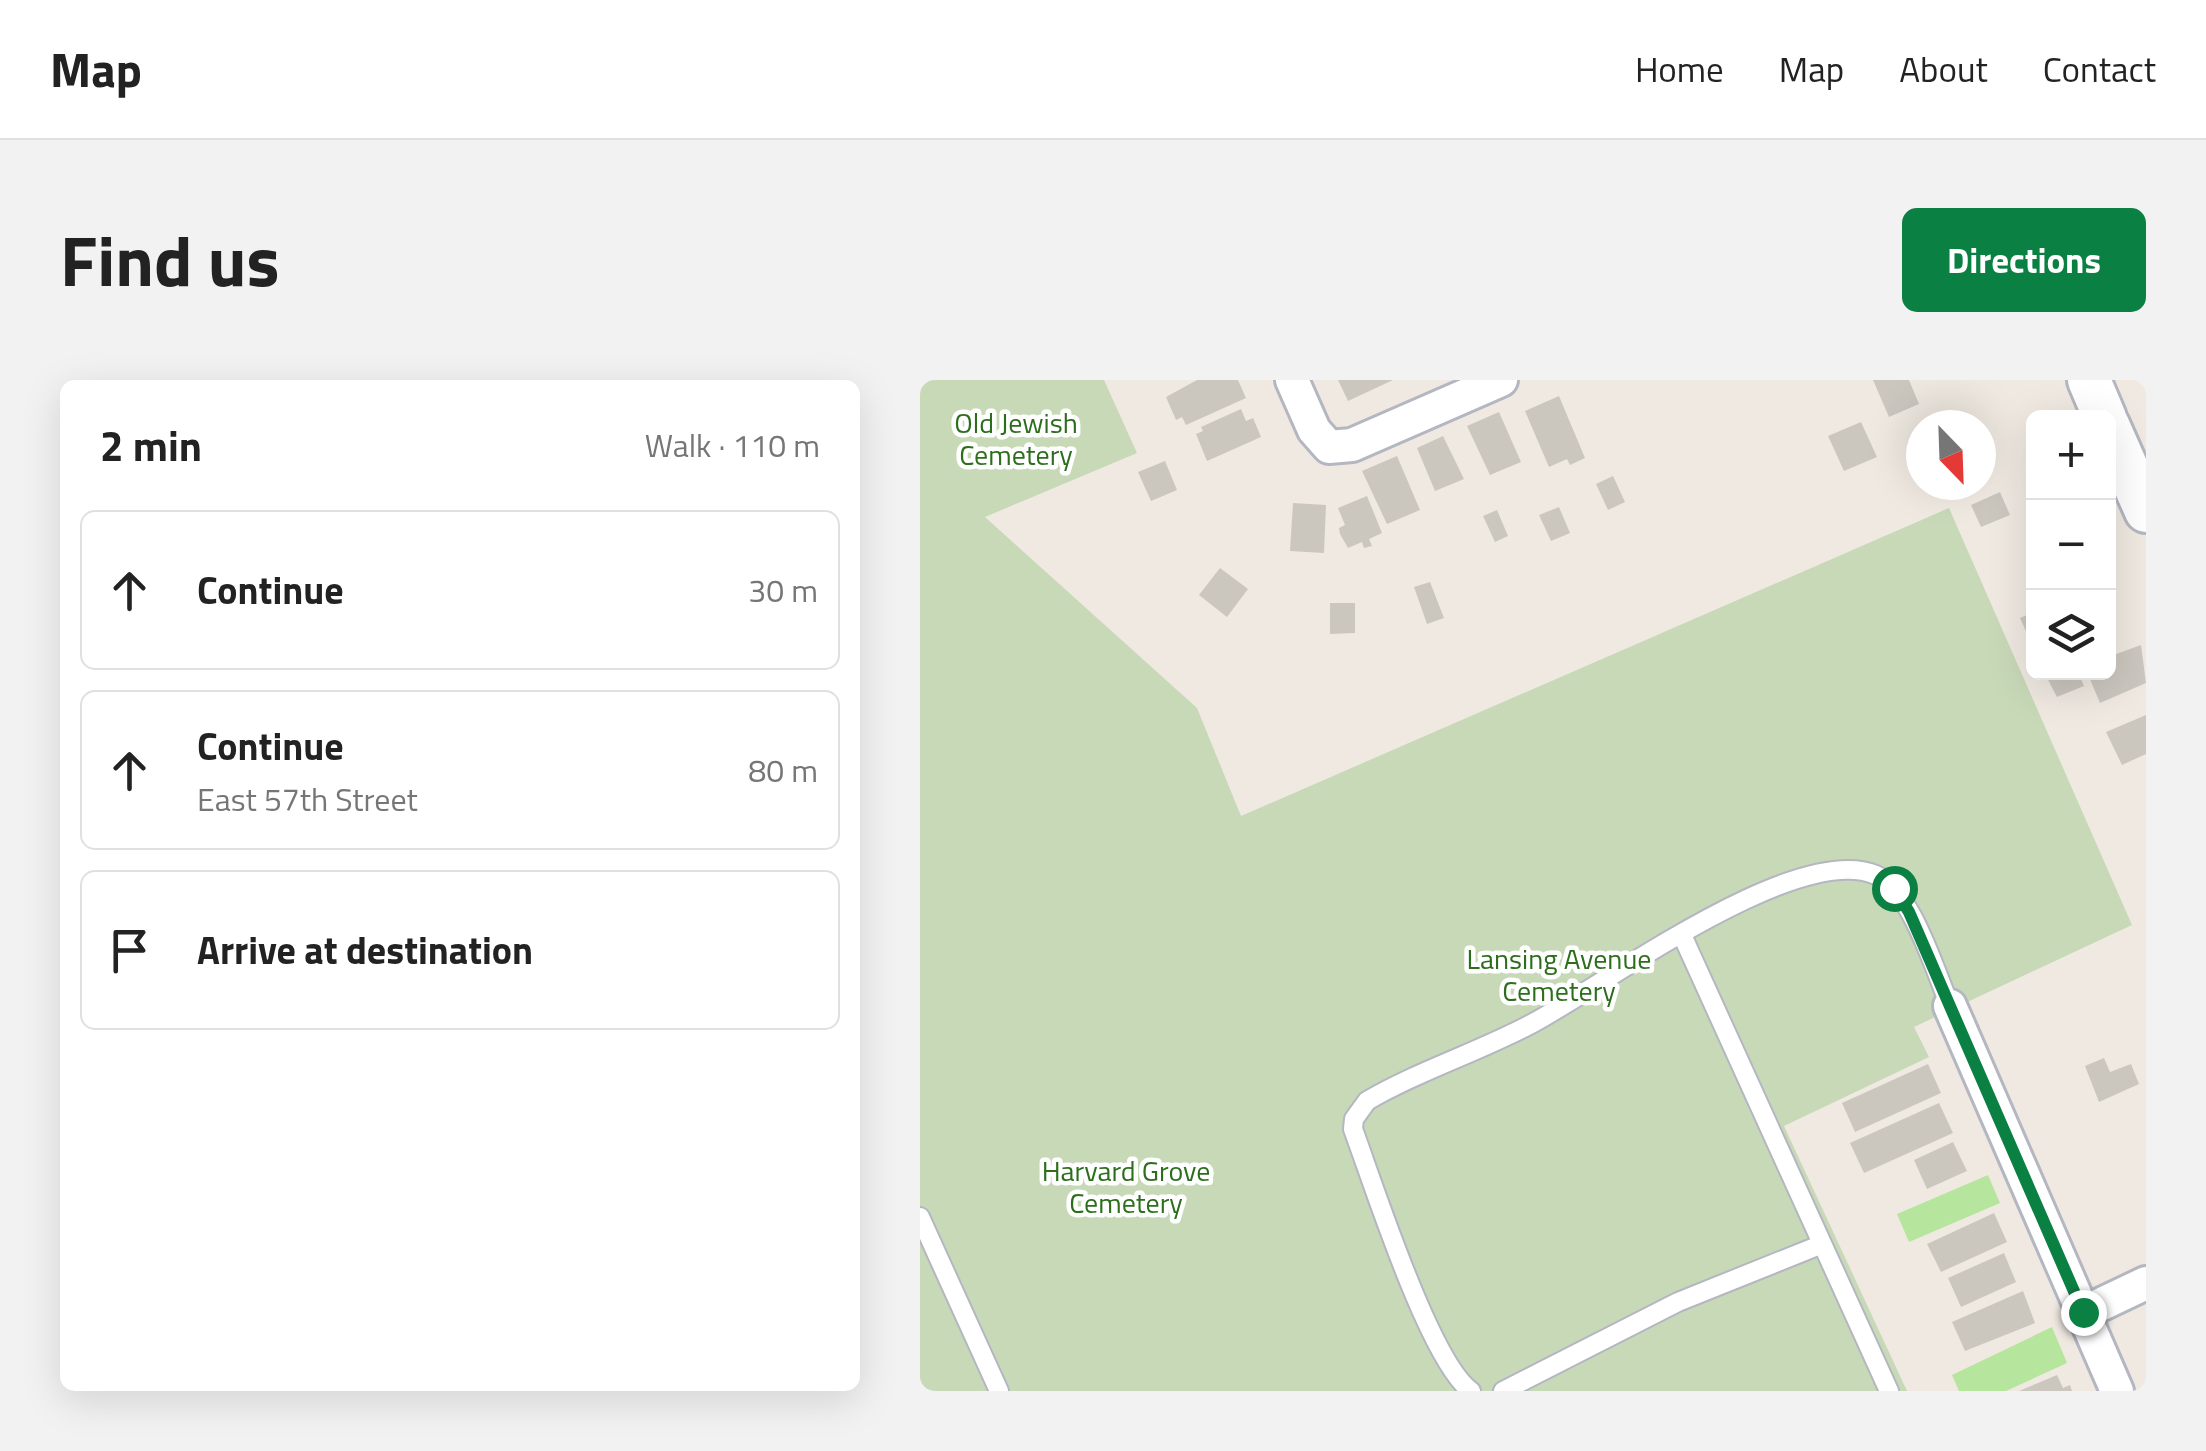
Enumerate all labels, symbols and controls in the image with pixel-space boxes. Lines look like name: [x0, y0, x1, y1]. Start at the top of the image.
text: Map: [50, 33, 142, 106]
text: Home: [1635, 42, 1724, 96]
text: Map: [1779, 42, 1844, 96]
text: About: [1899, 42, 1988, 96]
text: Contact: [2043, 42, 2156, 96]
text: Find us: [60, 207, 280, 313]
button: Directions: [1902, 208, 2146, 312]
park label: Old Jewish Cemetery: [954, 401, 1078, 476]
north arrow: [1906, 410, 1996, 500]
map controls: [2026, 410, 2116, 680]
button: +: [2026, 410, 2116, 500]
text: 2 min: [100, 413, 202, 477]
text: Walk · 110 m: [645, 421, 820, 469]
button: −: [2026, 500, 2116, 590]
text: Continue: [197, 561, 344, 619]
icon: ahead: [102, 563, 157, 618]
text: 30 m: [748, 566, 818, 614]
button: layers: [2026, 590, 2116, 680]
text: Continue: [197, 717, 344, 775]
icon: ahead: [102, 743, 157, 798]
text: 80 m: [748, 746, 818, 794]
text: East 57th Street: [197, 775, 418, 823]
route start: [1872, 866, 1918, 912]
text: Arrive at destination: [197, 921, 533, 979]
icon: arrive: [102, 923, 157, 978]
park label: Lansing Avenue Cemetery: [1467, 937, 1651, 1012]
park label: Harvard Grove Cemetery: [1042, 1149, 1210, 1224]
route end: [2061, 1290, 2107, 1336]

